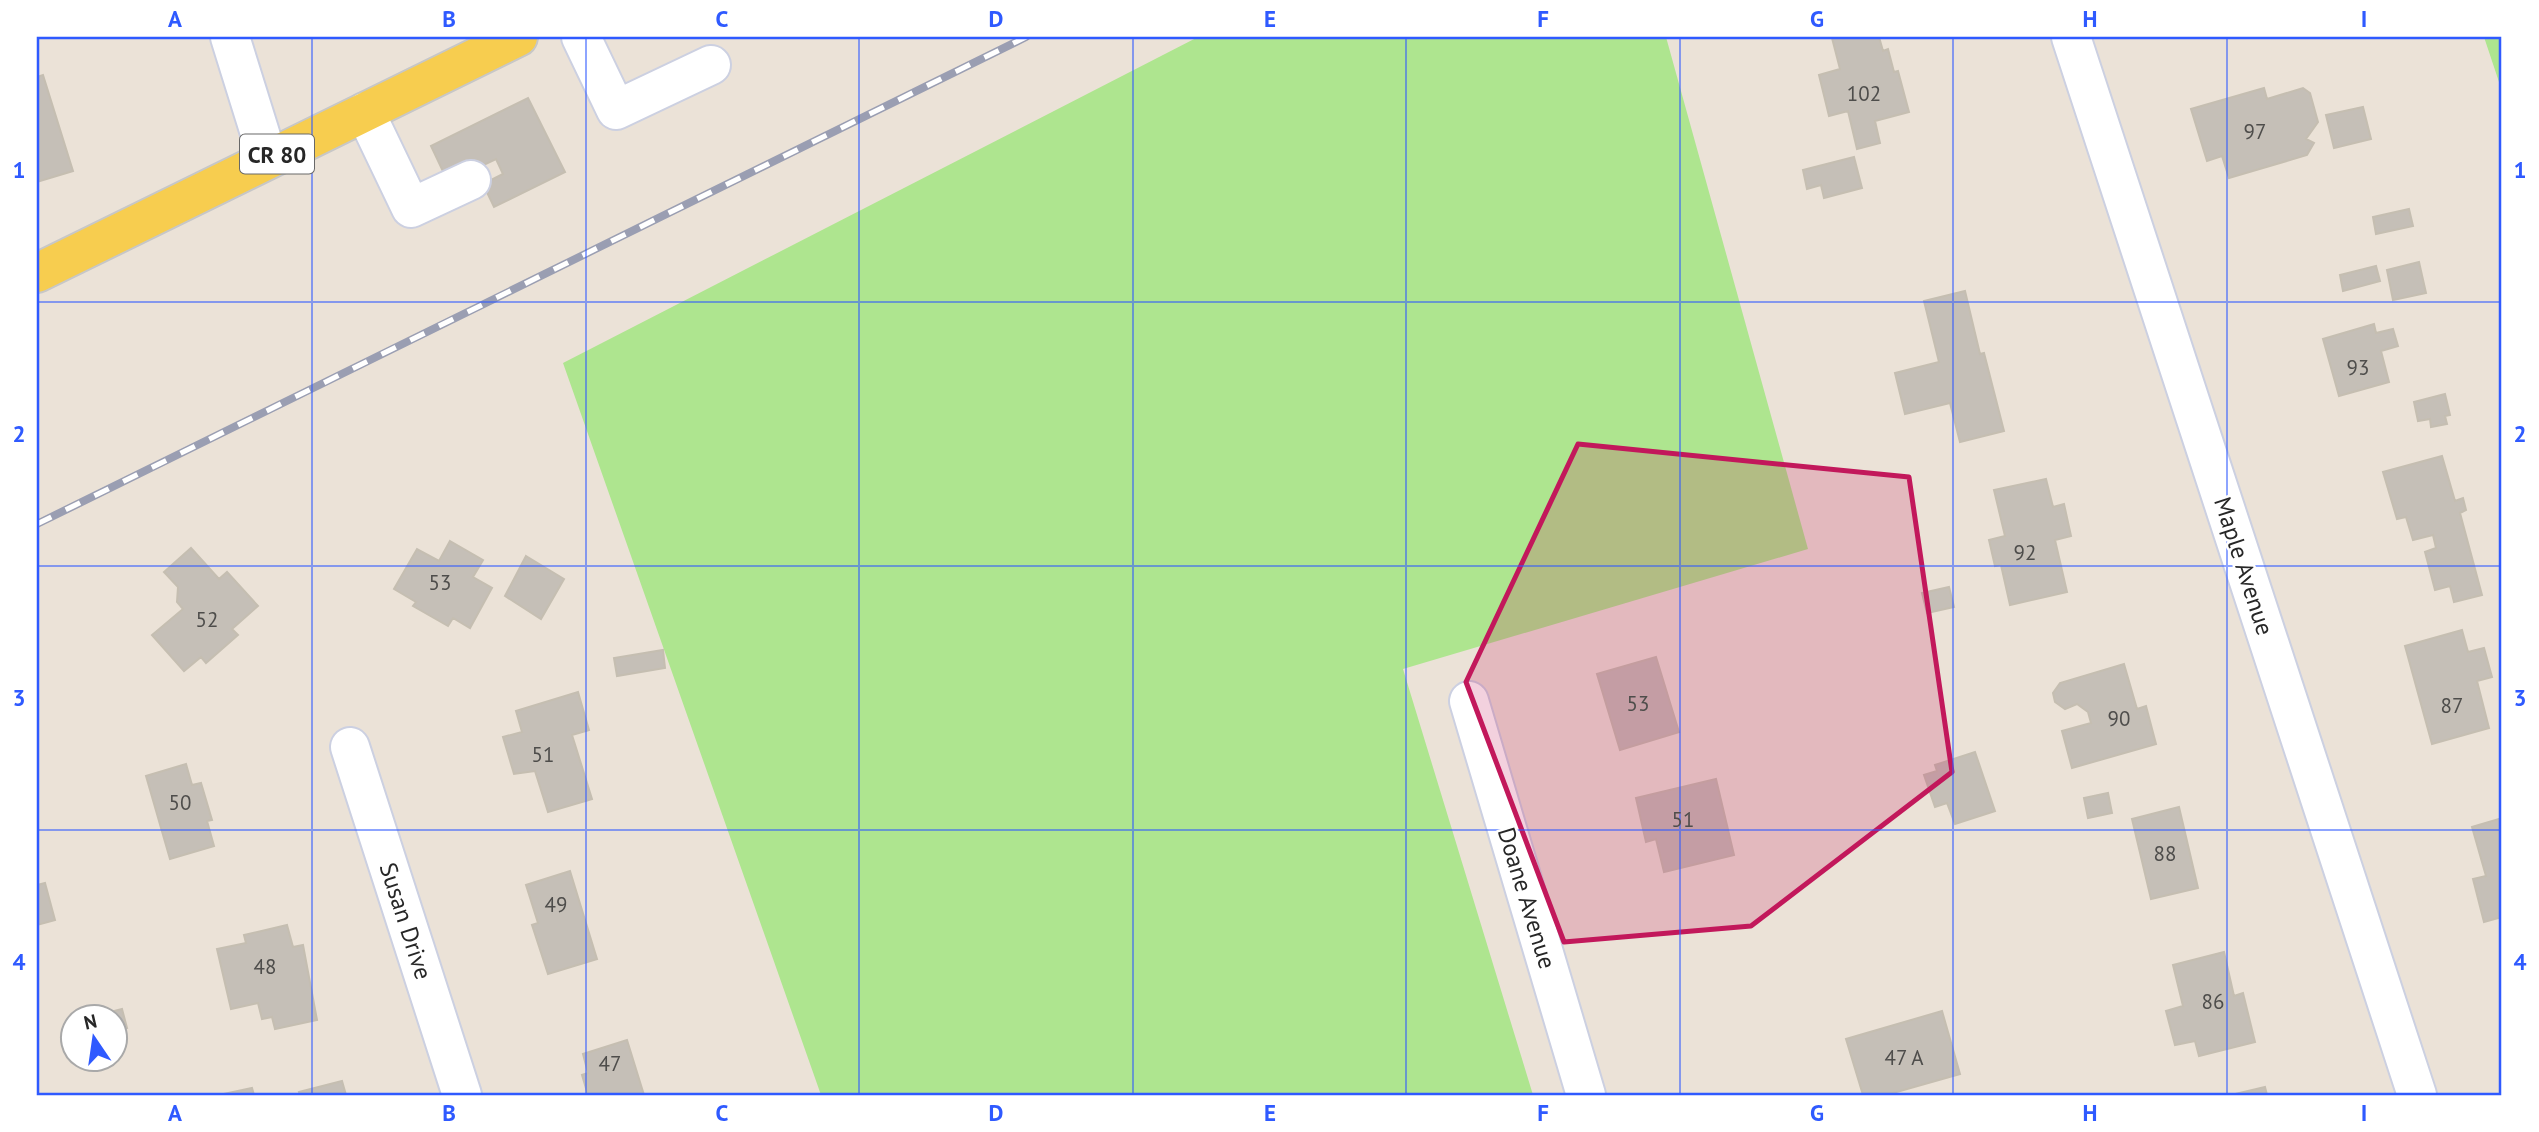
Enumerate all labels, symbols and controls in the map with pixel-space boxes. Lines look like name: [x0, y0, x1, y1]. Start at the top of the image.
text: A: [168, 4, 182, 33]
text: B: [442, 4, 456, 33]
text: C: [716, 4, 729, 33]
text: D: [989, 4, 1003, 33]
text: E: [1264, 4, 1276, 33]
text: F: [1537, 4, 1549, 33]
text: G: [1810, 4, 1824, 33]
text: H: [2083, 4, 2097, 33]
text: I: [2361, 4, 2367, 33]
house number: 102: [1847, 80, 1881, 107]
house number: 97: [2244, 118, 2266, 145]
road number: CR 80: [240, 134, 314, 174]
text: 1: [12, 155, 26, 184]
text: 1: [2513, 155, 2527, 184]
house number: 93: [2347, 354, 2369, 381]
text: 2: [12, 419, 26, 448]
text: 2: [2513, 419, 2527, 448]
street label: Maple Avenue: [2207, 493, 2281, 639]
house number: 92: [2014, 539, 2036, 566]
house number: 53: [429, 569, 451, 596]
house number: 52: [196, 606, 218, 633]
text: 3: [12, 683, 26, 712]
text: 3: [2513, 683, 2527, 712]
house number: 53: [1627, 690, 1649, 717]
house number: 87: [2441, 692, 2463, 719]
house number: 90: [2108, 705, 2130, 732]
house number: 51: [532, 741, 554, 768]
house number: 50: [169, 789, 191, 816]
house number: 51: [1672, 806, 1694, 833]
street label: Doane Avenue: [1491, 823, 1563, 973]
house number: 88: [2154, 840, 2176, 867]
street label: Susan Drive: [373, 859, 439, 983]
house number: 49: [545, 891, 567, 918]
text: 4: [12, 947, 26, 976]
text: 4: [2513, 947, 2527, 976]
house number: 48: [254, 953, 276, 980]
house number: 86: [2202, 988, 2224, 1015]
north arrow: [60, 1002, 130, 1072]
text: N: [81, 1008, 99, 1035]
house number: 47 A: [1885, 1044, 1924, 1071]
house number: 47: [599, 1050, 621, 1077]
text: A: [168, 1098, 182, 1127]
text: B: [442, 1098, 456, 1127]
text: C: [716, 1098, 729, 1127]
text: D: [989, 1098, 1003, 1127]
text: E: [1264, 1098, 1276, 1127]
text: F: [1537, 1098, 1549, 1127]
text: G: [1810, 1098, 1824, 1127]
text: H: [2083, 1098, 2097, 1127]
text: I: [2361, 1098, 2367, 1127]

